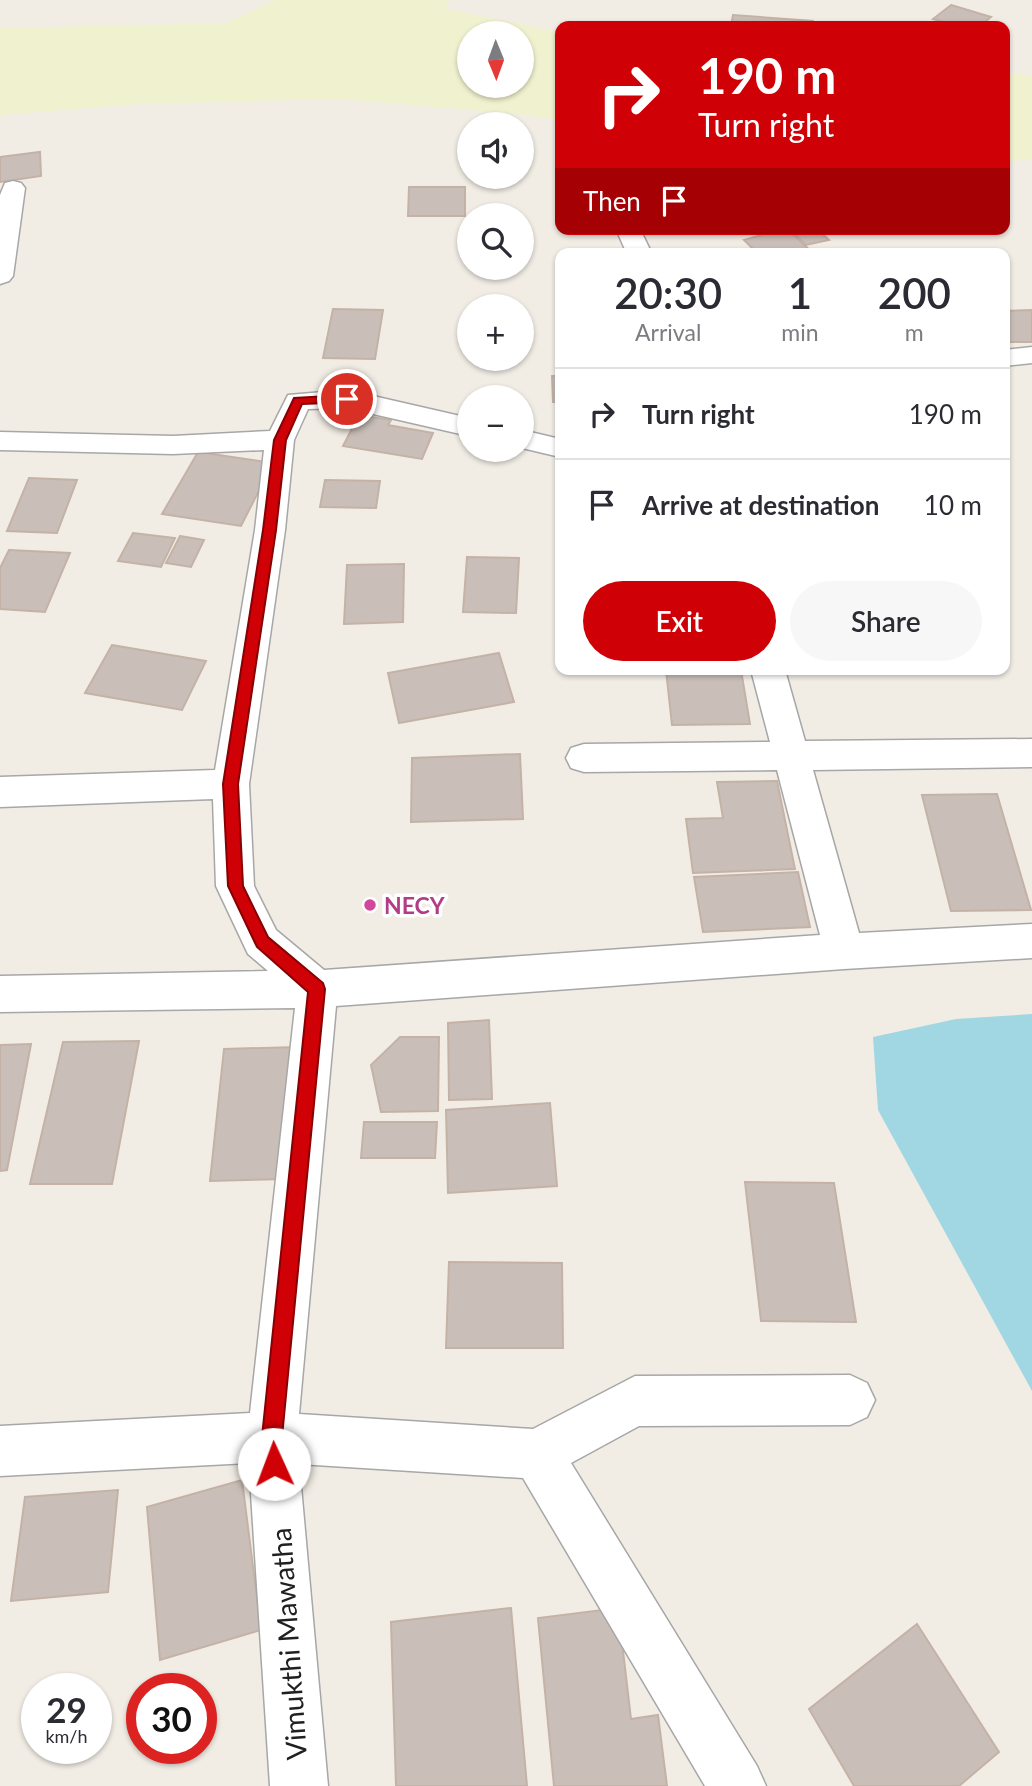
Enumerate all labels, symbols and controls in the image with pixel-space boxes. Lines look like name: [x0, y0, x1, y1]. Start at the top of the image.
north arrow: [457, 21, 534, 98]
map controls: [457, 21, 534, 462]
text: 190 m: [698, 46, 836, 104]
icon: right: [583, 49, 674, 140]
text: Turn right: [698, 105, 834, 144]
button: sound: [457, 112, 534, 189]
icon: arrive: [655, 182, 693, 220]
text: Then: [583, 185, 641, 217]
button: search: [457, 203, 534, 280]
text: 20:30: [614, 268, 722, 318]
text: 1: [788, 268, 812, 318]
text: 200: [878, 268, 951, 318]
button: +: [457, 294, 534, 371]
text: Arrival: [635, 318, 701, 346]
text: min: [781, 318, 819, 346]
text: m: [905, 318, 924, 346]
pin: [317, 369, 377, 429]
icon: arrive: [328, 380, 366, 418]
button: −: [457, 385, 534, 462]
icon: right: [583, 395, 621, 433]
text: Turn right: [642, 398, 755, 430]
text: 190 m: [909, 398, 982, 430]
icon: arrive: [583, 486, 621, 524]
text: Arrive at destination: [642, 489, 879, 521]
text: 10 m: [924, 489, 982, 521]
button: Exit: [583, 581, 776, 661]
button: Share: [790, 581, 982, 661]
place label: NECY: [384, 891, 446, 919]
marker: NECY: [362, 897, 378, 913]
position arrow: [237, 1427, 311, 1501]
street label: Vimukthi Mawatha: [263, 1527, 313, 1761]
speed limit sign: 30: [126, 1673, 217, 1764]
text: 29: [46, 1688, 87, 1730]
text: km/h: [45, 1725, 88, 1747]

